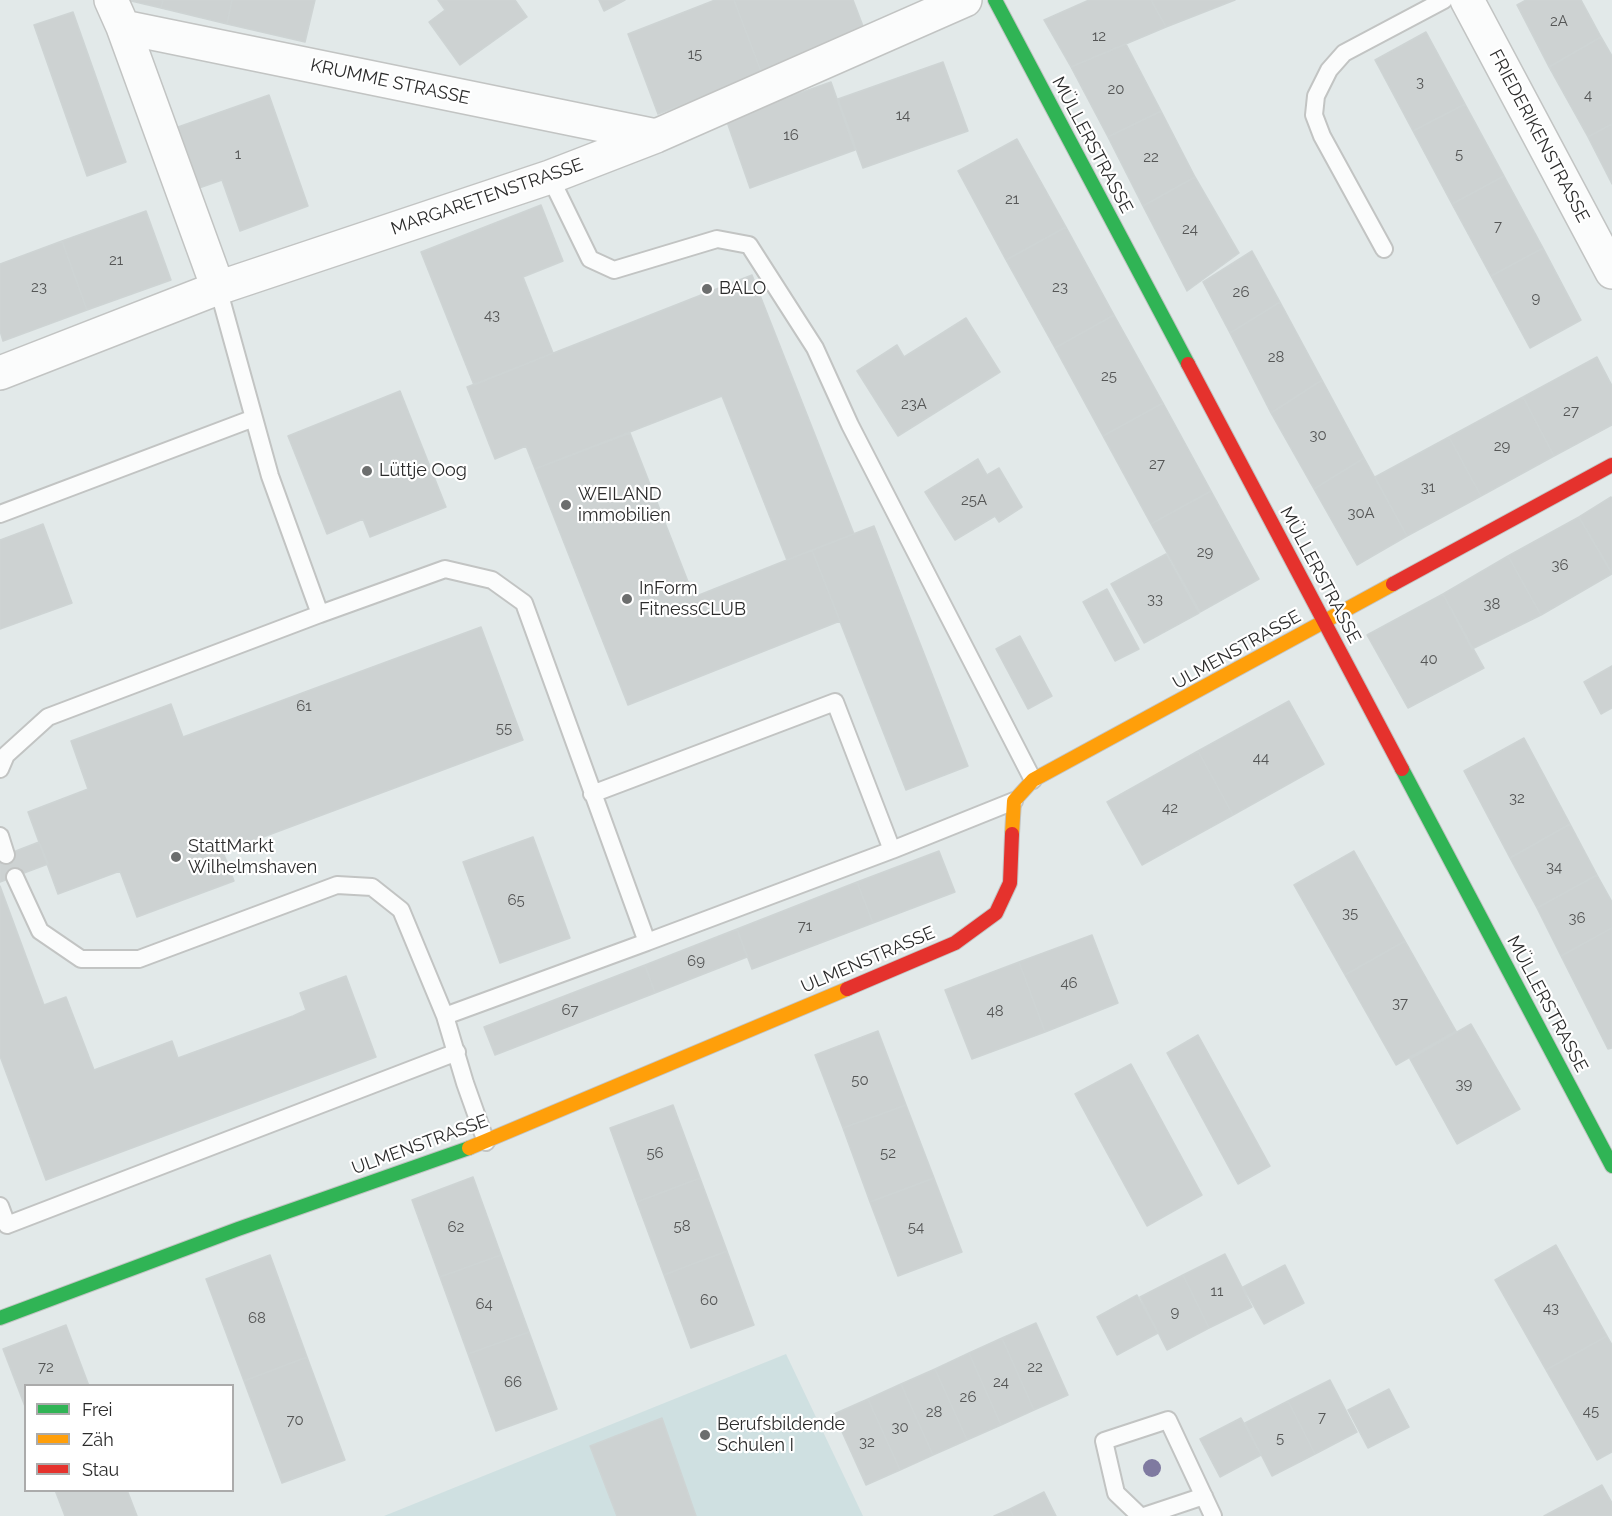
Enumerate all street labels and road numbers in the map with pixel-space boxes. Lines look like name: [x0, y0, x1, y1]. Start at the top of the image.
street label: FRIEDERIKENSTRASSE: [1484, 46, 1594, 226]
street label: KRUMME STRASSE: [308, 55, 472, 109]
street label: MÜLLERSTRASSE: [1047, 73, 1137, 217]
street label: MARGARETENSTRASSE: [388, 154, 586, 240]
street label: MÜLLERSTRASSE: [1275, 503, 1365, 647]
street label: ULMENSTRASSE: [1169, 606, 1305, 694]
street label: ULMENSTRASSE: [798, 922, 938, 998]
street label: MÜLLERSTRASSE: [1502, 932, 1592, 1076]
street label: ULMENSTRASSE: [349, 1110, 491, 1180]

